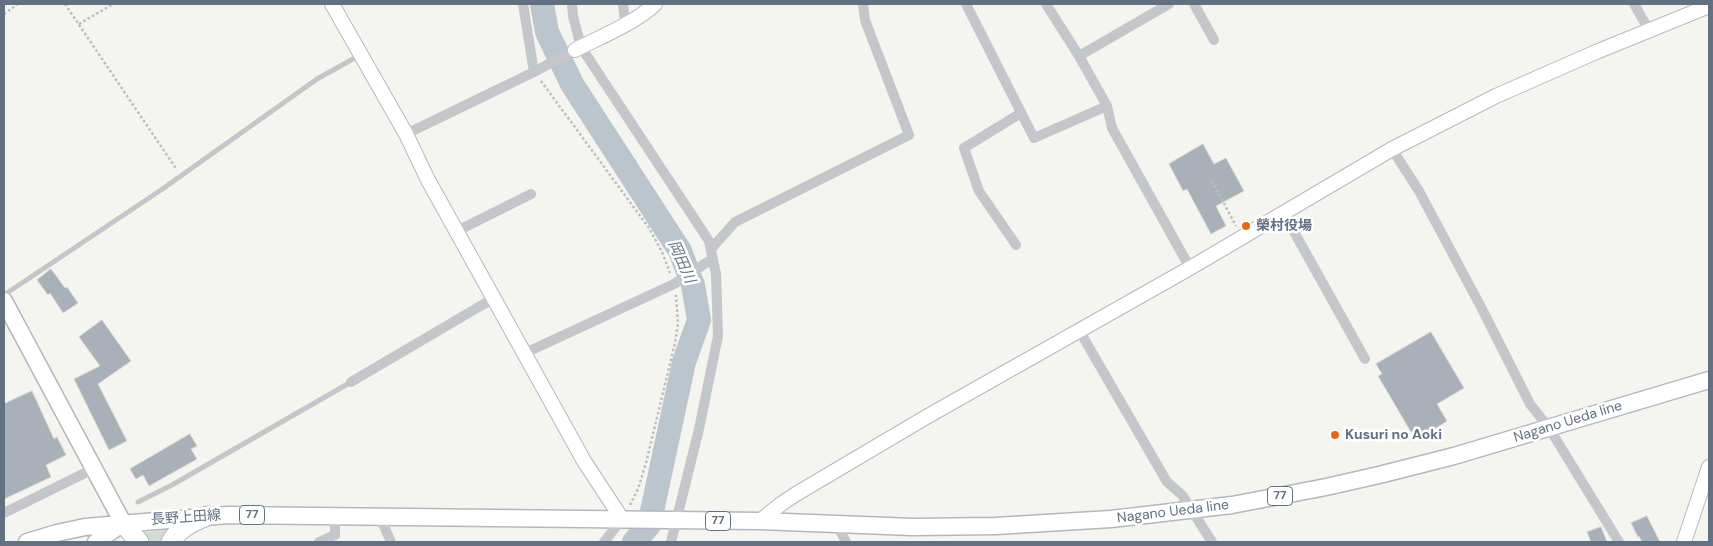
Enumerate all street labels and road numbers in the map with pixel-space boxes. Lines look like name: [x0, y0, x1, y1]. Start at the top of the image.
street label: Nagano Ueda line: [1512, 398, 1624, 446]
road number: 77: [1268, 486, 1292, 506]
street label: Nagano Ueda line: [1116, 497, 1230, 527]
road number: 77: [240, 506, 264, 524]
street label: 長野上田線: [150, 507, 222, 529]
road number: 77: [706, 512, 730, 530]

